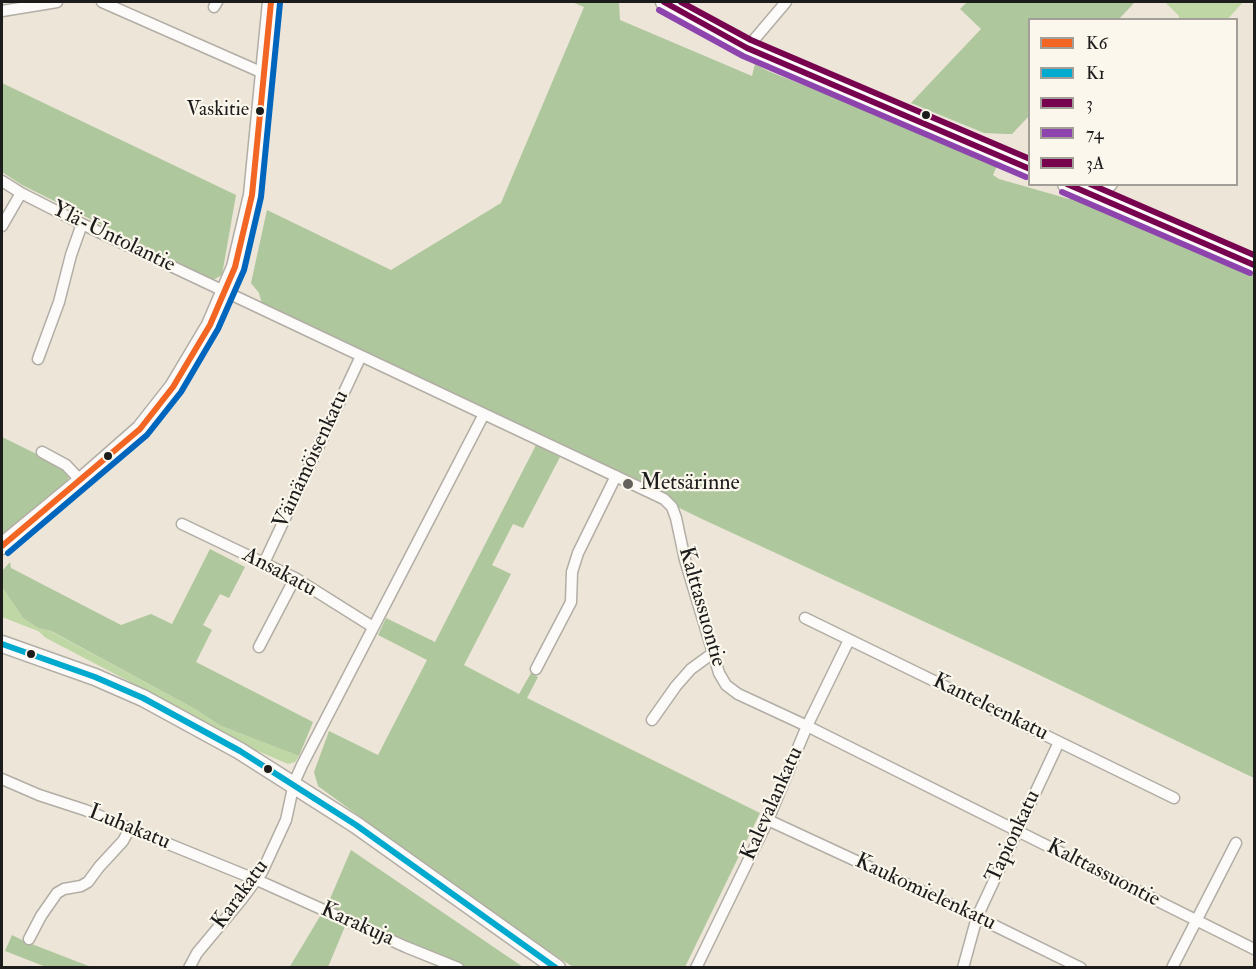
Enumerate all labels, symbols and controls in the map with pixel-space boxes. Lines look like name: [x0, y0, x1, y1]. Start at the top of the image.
legend: [1028, 18, 1238, 186]
text: K6: [1086, 32, 1108, 55]
text: K1: [1086, 62, 1105, 85]
text: 3: [1086, 92, 1093, 115]
place label: Vaskitie: [187, 99, 249, 123]
marker: Vaskitie: [254, 105, 266, 117]
unlabelled marker: [920, 109, 932, 121]
text: 74: [1086, 122, 1103, 145]
text: 3A: [1086, 152, 1104, 175]
street label: Ylä-Untolantie: [47, 197, 179, 279]
street label: Väinämöisenkatu: [268, 387, 356, 533]
unlabelled marker: [102, 450, 114, 462]
place label: Metsärinne: [640, 471, 740, 497]
marker: Metsärinne: [621, 477, 635, 491]
street label: Ansakatu: [238, 543, 320, 603]
street label: Kalttassuontie: [671, 544, 731, 670]
unlabelled marker: [25, 648, 37, 660]
street label: Kanteleenkatu: [928, 669, 1052, 747]
street label: Kalevalankatu: [736, 743, 810, 865]
unlabelled marker: [262, 763, 274, 775]
street label: Tapionkatu: [981, 786, 1047, 888]
street label: Luhakatu: [84, 800, 174, 856]
street label: Kalttassuontie: [1042, 834, 1164, 914]
street label: Kaukomielenkatu: [850, 849, 1000, 937]
street label: Karakatu: [207, 855, 275, 935]
street label: Karakuja: [316, 897, 398, 953]

